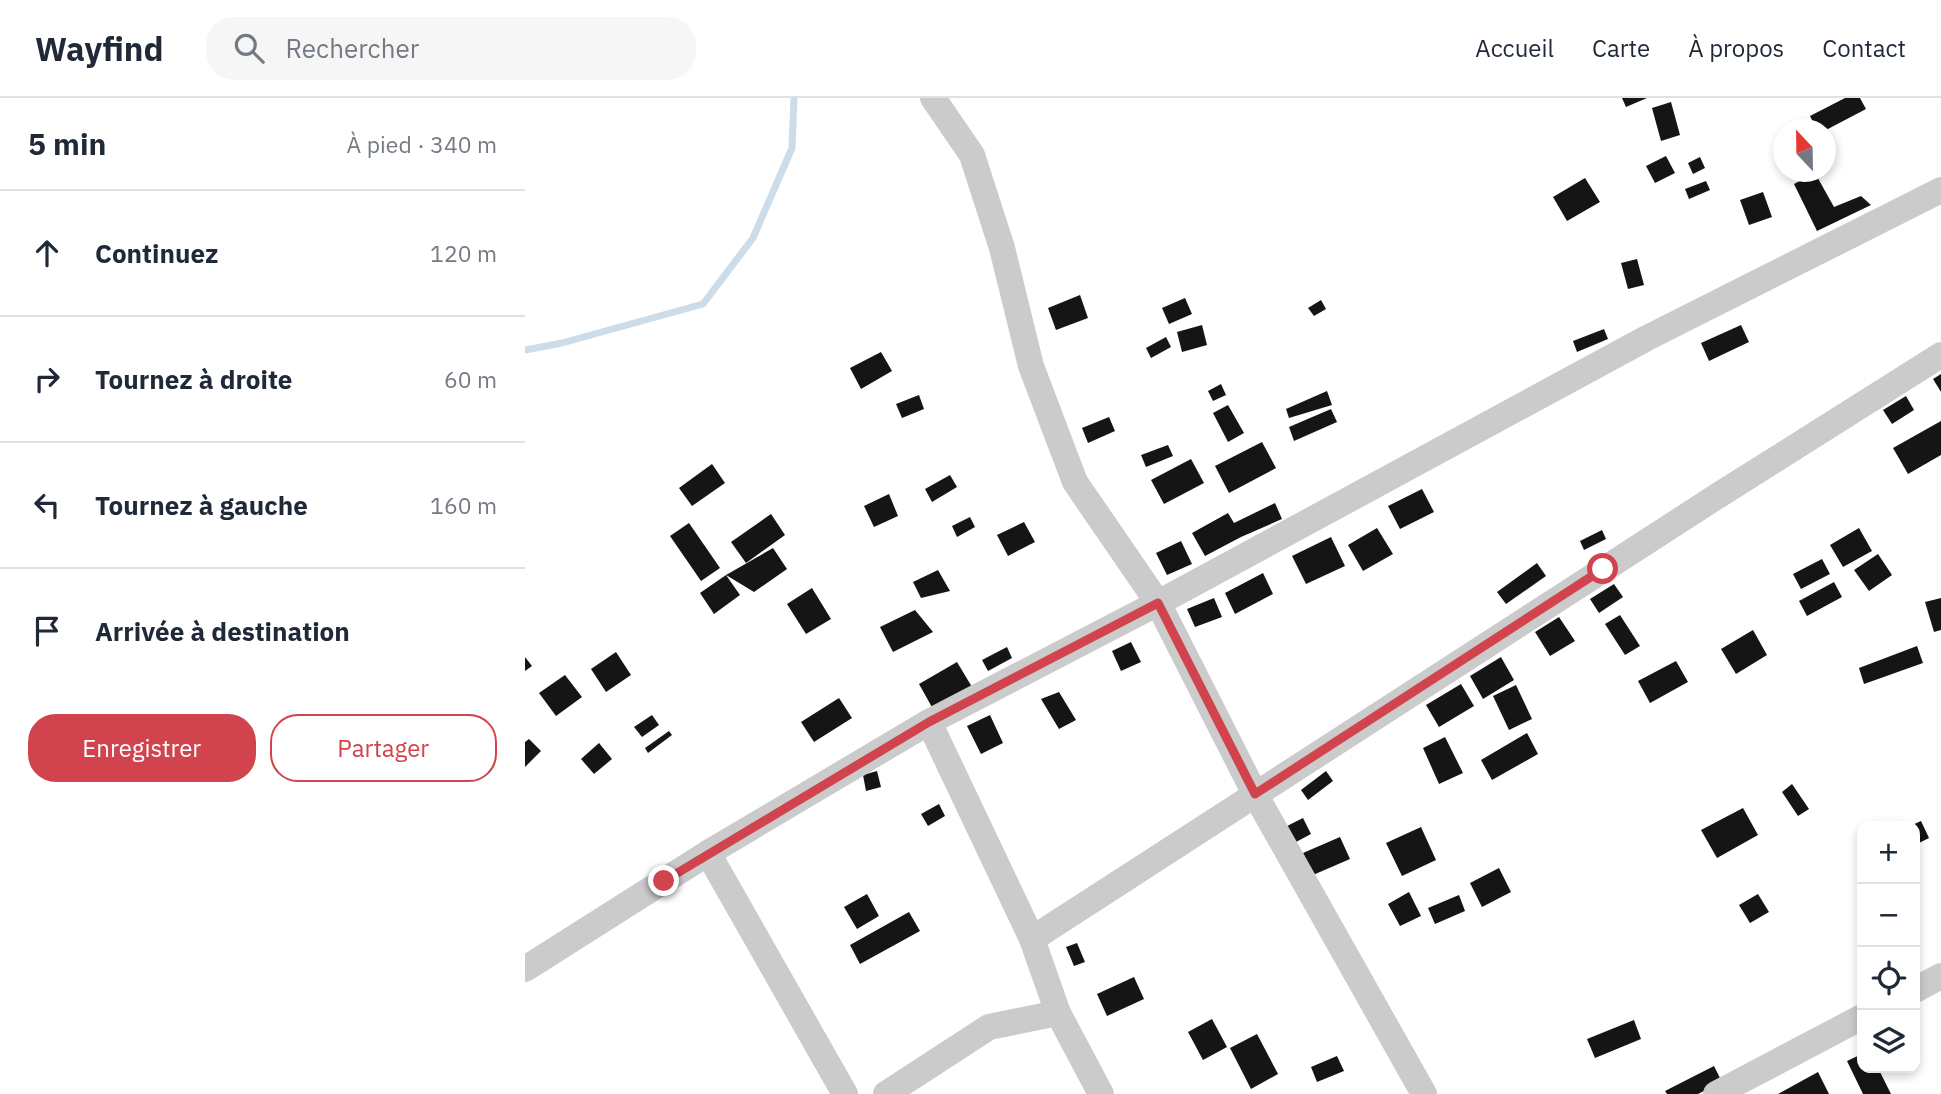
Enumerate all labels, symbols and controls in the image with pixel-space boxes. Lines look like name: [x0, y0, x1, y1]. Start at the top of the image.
search box: [206, 17, 696, 80]
text: Wayfind: [35, 27, 164, 70]
icon: search: [230, 29, 268, 67]
text: Rechercher: [286, 31, 419, 65]
text: Accueil: [1475, 32, 1554, 64]
text: Carte: [1592, 32, 1650, 64]
text: À propos: [1688, 32, 1784, 64]
text: Contact: [1822, 32, 1906, 64]
north arrow: [1773, 119, 1836, 182]
text: 5 min: [28, 124, 106, 163]
text: À pied · 340 m: [347, 129, 497, 159]
icon: ahead: [28, 234, 66, 272]
text: Continuez: [95, 236, 218, 270]
text: 120 m: [430, 238, 497, 268]
icon: right: [28, 360, 66, 398]
text: Tournez à droite: [95, 362, 292, 396]
text: 60 m: [444, 364, 497, 394]
icon: left: [28, 486, 66, 524]
text: Tournez à gauche: [95, 488, 308, 522]
text: 160 m: [430, 490, 497, 520]
route start: [1587, 553, 1618, 584]
icon: arrive: [28, 612, 66, 650]
text: Arrivée à destination: [95, 614, 350, 648]
button: Enregistrer: [28, 714, 256, 782]
button: Partager: [270, 714, 497, 782]
map controls: [1857, 821, 1920, 1073]
button: +: [1857, 821, 1920, 884]
route end: [648, 865, 679, 896]
button: −: [1857, 884, 1920, 947]
button: locate: [1857, 947, 1920, 1010]
button: layers: [1857, 1010, 1920, 1073]

